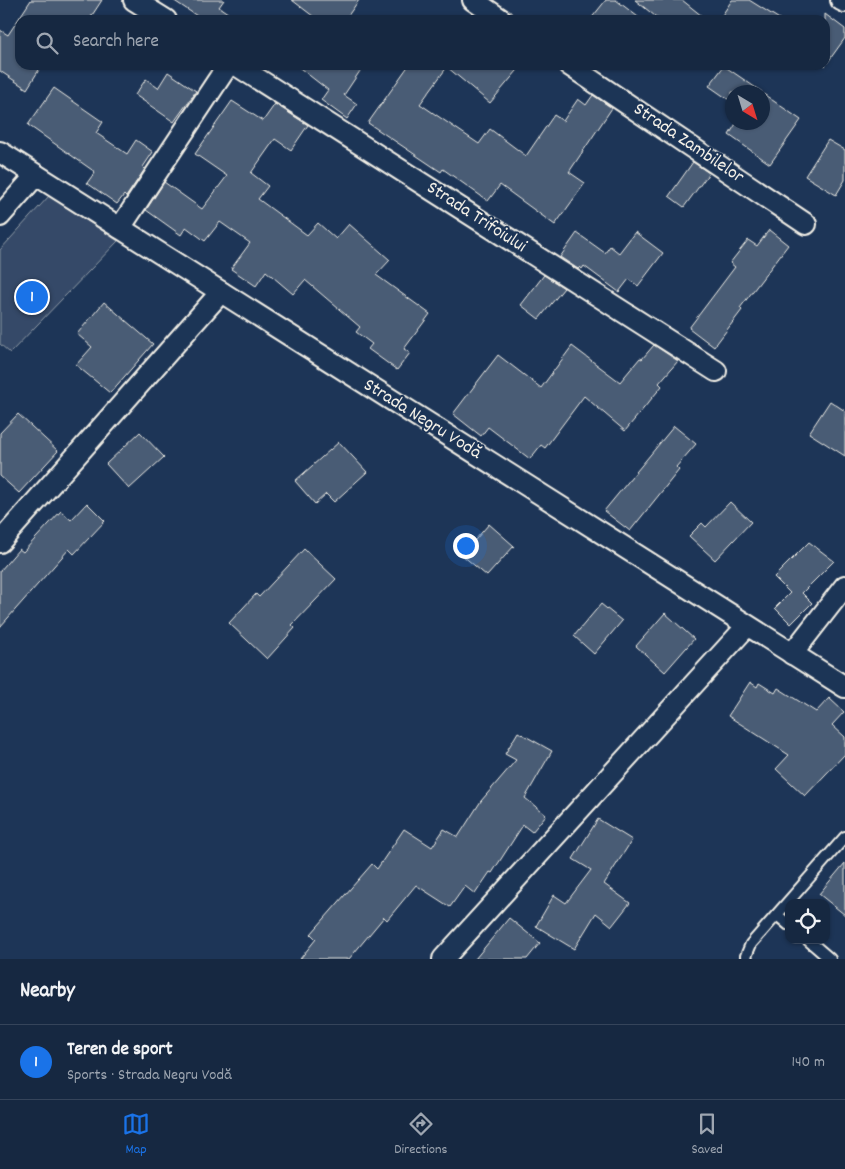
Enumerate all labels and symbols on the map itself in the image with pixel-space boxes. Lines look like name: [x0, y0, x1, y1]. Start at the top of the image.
north arrow: [725, 85, 770, 130]
street label: Strada Zambilelor: [627, 97, 749, 191]
street label: Strada Trifoiului: [421, 175, 532, 261]
pin: 1: [16, 278, 48, 316]
street label: Strada Negru Vodă: [358, 373, 487, 468]
your location: [453, 533, 479, 559]

